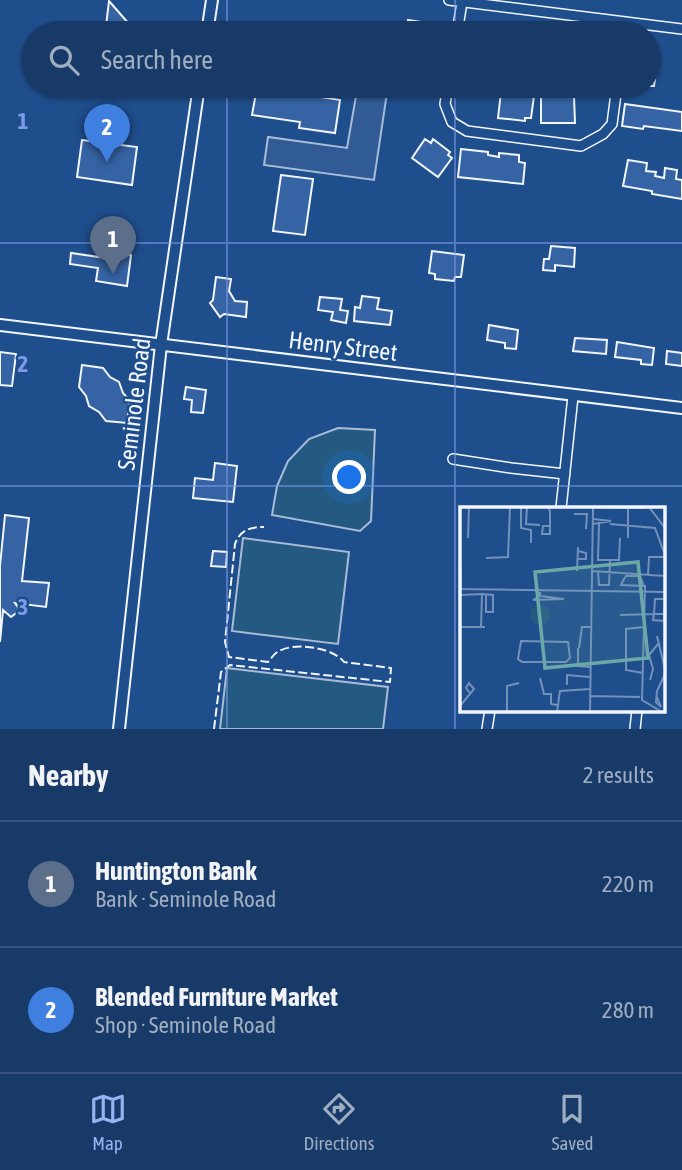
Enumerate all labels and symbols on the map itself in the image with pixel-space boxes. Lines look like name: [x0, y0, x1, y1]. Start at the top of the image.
pin: 2: [84, 104, 130, 162]
text: 1: [18, 108, 29, 134]
pin: 1: [90, 216, 136, 274]
street label: Henry Street: [287, 326, 399, 366]
street label: Seminole Road: [113, 336, 155, 472]
text: 2: [18, 351, 28, 377]
your location: [332, 460, 366, 494]
inset map: [460, 507, 664, 712]
text: 3: [18, 594, 28, 620]

